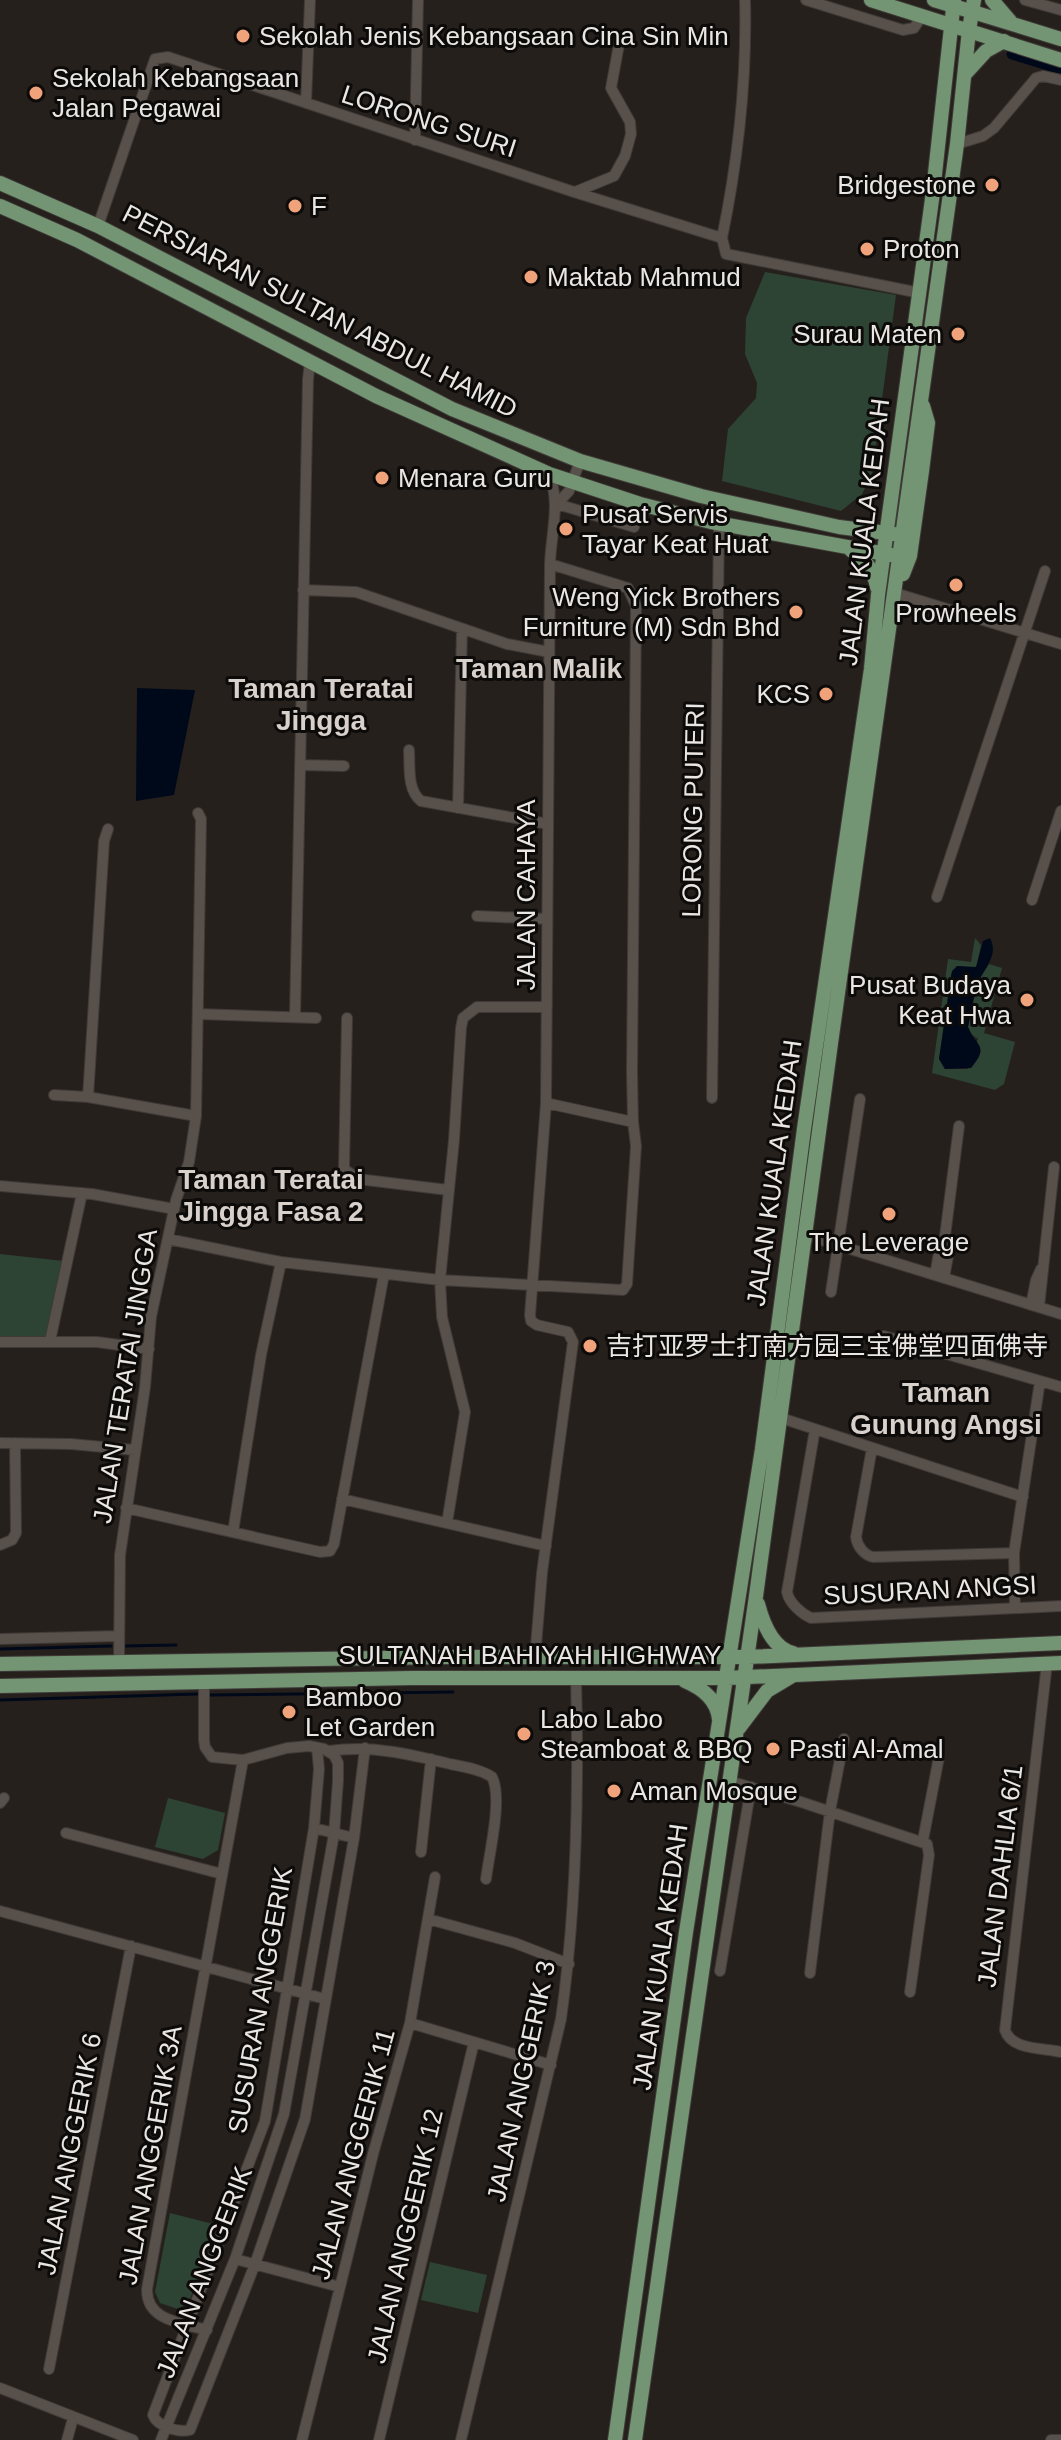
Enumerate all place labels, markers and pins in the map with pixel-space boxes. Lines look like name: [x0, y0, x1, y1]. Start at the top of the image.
place label: Sekolah Jenis Kebangsaan Cina Sin Min: [259, 21, 729, 51]
marker: Sekolah Jenis Kebangsaan Cina Sin Min: [234, 27, 252, 45]
place label: Sekolah Kebangsaan Jalan Pegawai: [52, 63, 299, 123]
marker: Sekolah Kebangsaan Jalan Pegawai: [27, 84, 45, 102]
place label: Bridgestone: [837, 170, 976, 200]
marker: Bridgestone: [983, 176, 1001, 194]
place label: F: [311, 191, 327, 221]
marker: F: [286, 197, 304, 215]
place label: Proton: [883, 234, 960, 264]
marker: Proton: [858, 240, 876, 258]
place label: Maktab Mahmud: [547, 262, 741, 292]
marker: Maktab Mahmud: [522, 268, 540, 286]
place label: Surau Maten: [793, 319, 942, 349]
marker: Surau Maten: [949, 325, 967, 343]
place label: Menara Guru: [398, 463, 551, 493]
marker: Menara Guru: [373, 469, 391, 487]
place label: Pusat Servis Tayar Keat Huat: [582, 499, 769, 559]
marker: Pusat Servis Tayar Keat Huat: [557, 520, 575, 538]
marker: Prowheels: [947, 576, 965, 594]
place label: Weng Yick Brothers Furniture (M) Sdn Bhd: [523, 582, 780, 642]
place label: Prowheels: [895, 598, 1017, 628]
marker: Weng Yick Brothers Furniture (M) Sdn Bhd: [787, 603, 805, 621]
place label: KCS: [757, 679, 810, 709]
marker: KCS: [817, 685, 835, 703]
place label: Pusat Budaya Keat Hwa: [849, 970, 1012, 1030]
marker: Pusat Budaya Keat Hwa: [1018, 991, 1036, 1009]
marker: The Leverage: [880, 1205, 898, 1223]
place label: The Leverage: [809, 1227, 969, 1257]
place label: 吉打亚罗士打南方园三宝佛堂四面佛寺: [606, 1331, 1048, 1361]
marker: 吉打亚罗士打南方园三宝佛堂四面佛寺: [581, 1337, 599, 1355]
place label: Bamboo Let Garden: [305, 1682, 435, 1742]
marker: Bamboo Let Garden: [280, 1703, 298, 1721]
place label: Labo Labo Steamboat & BBQ: [540, 1704, 752, 1764]
marker: Labo Labo Steamboat & BBQ: [515, 1725, 533, 1743]
place label: Pasti Al-Amal: [789, 1734, 944, 1764]
marker: Pasti Al-Amal: [764, 1740, 782, 1758]
place label: Aman Mosque: [630, 1776, 798, 1806]
marker: Aman Mosque: [605, 1782, 623, 1800]

